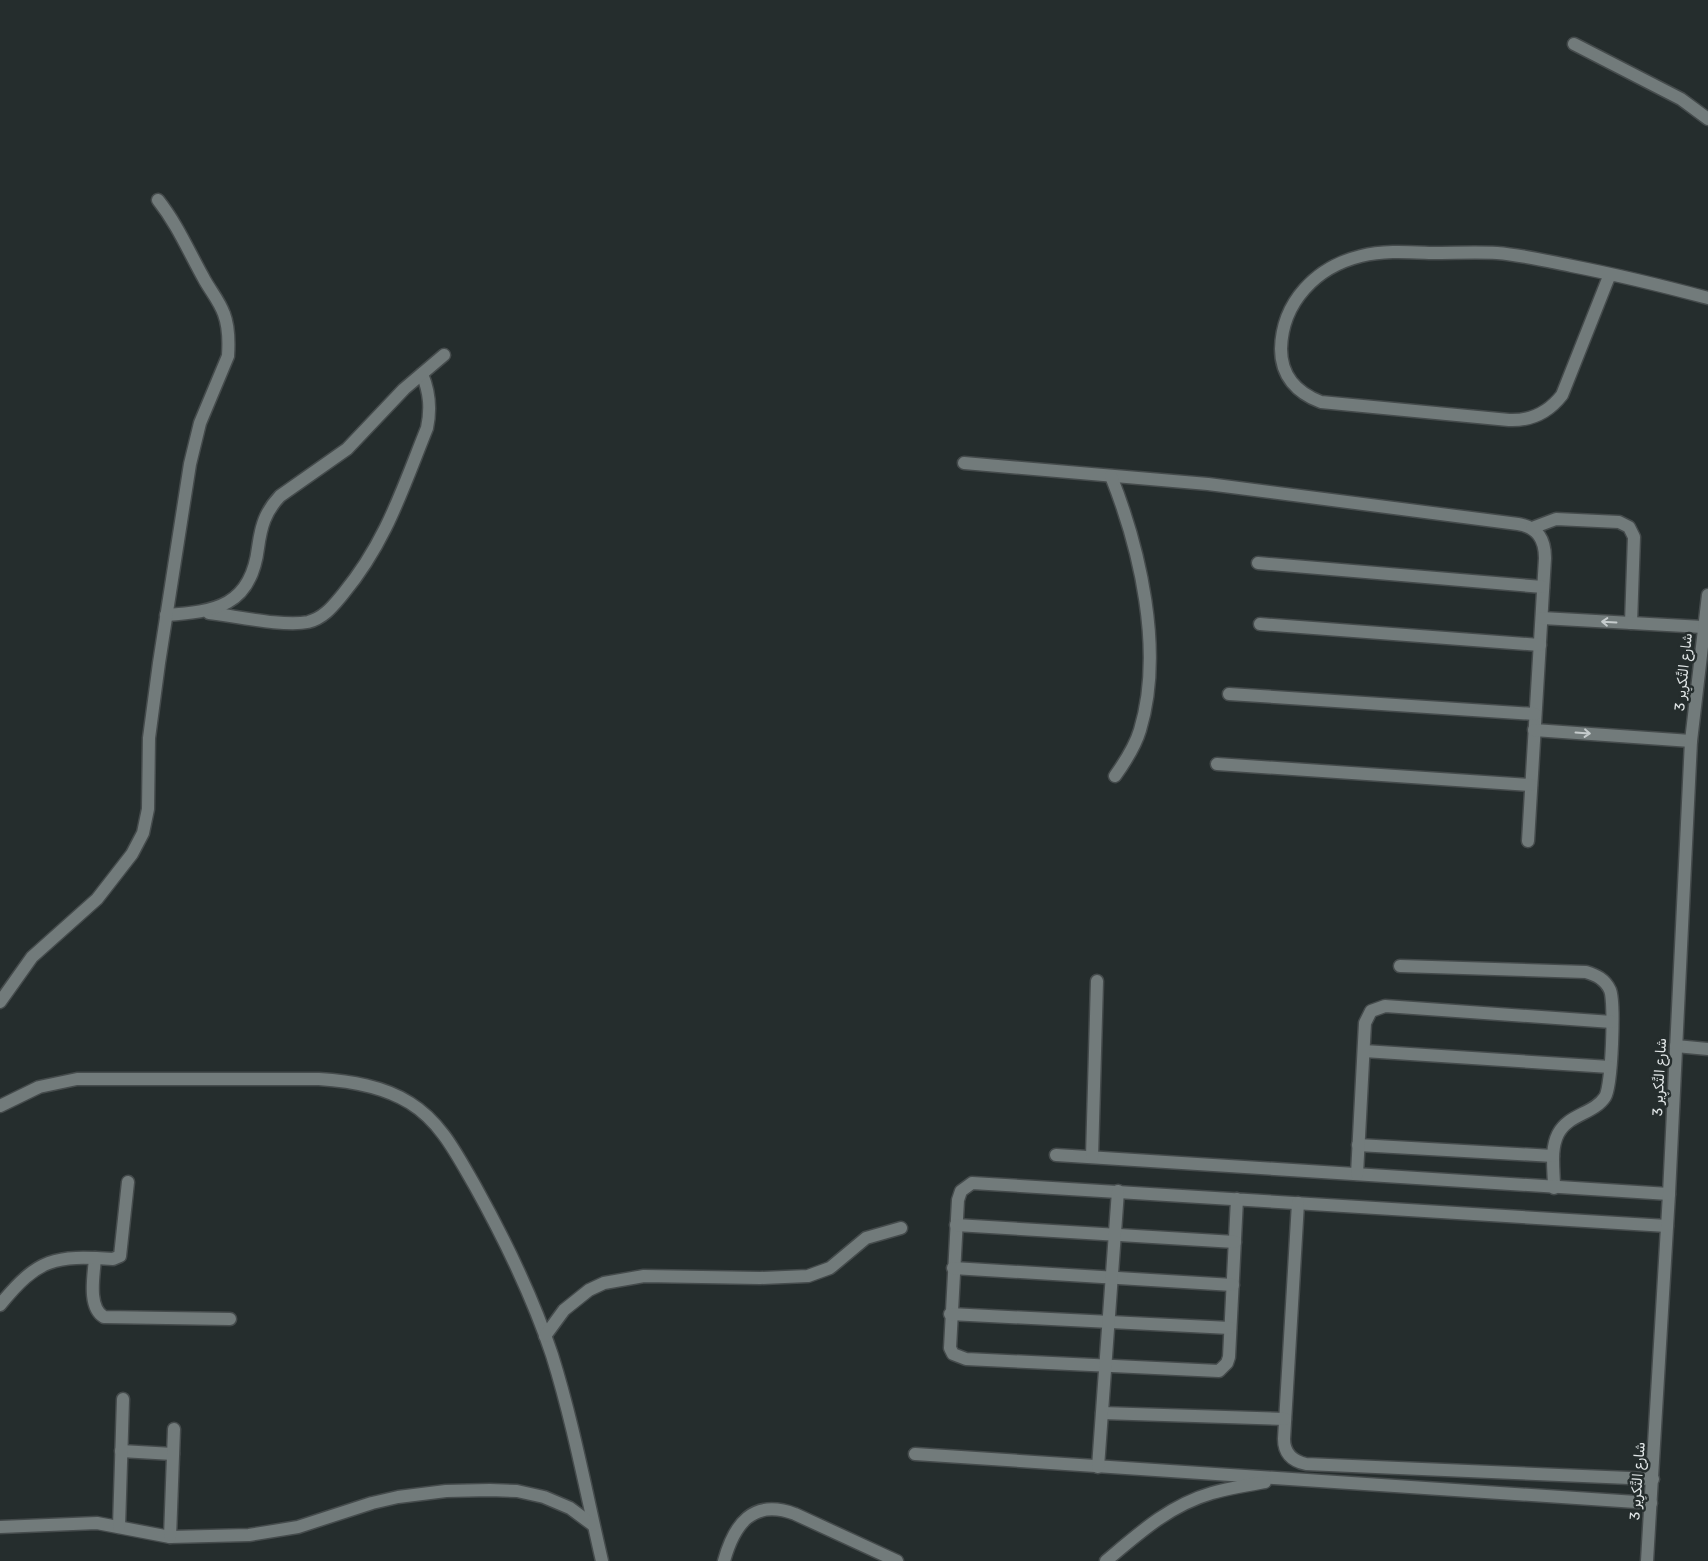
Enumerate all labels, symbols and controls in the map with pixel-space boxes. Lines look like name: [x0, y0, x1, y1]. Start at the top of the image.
one-way arrow: [1602, 617, 1618, 626]
street label: شارع التَّكرِير 3: [1671, 632, 1698, 712]
one-way arrow: [1575, 729, 1591, 738]
street label: شارع التَّكرِير 3: [1649, 1037, 1672, 1117]
street label: شارع التَّكرِير 3: [1626, 1441, 1651, 1521]

